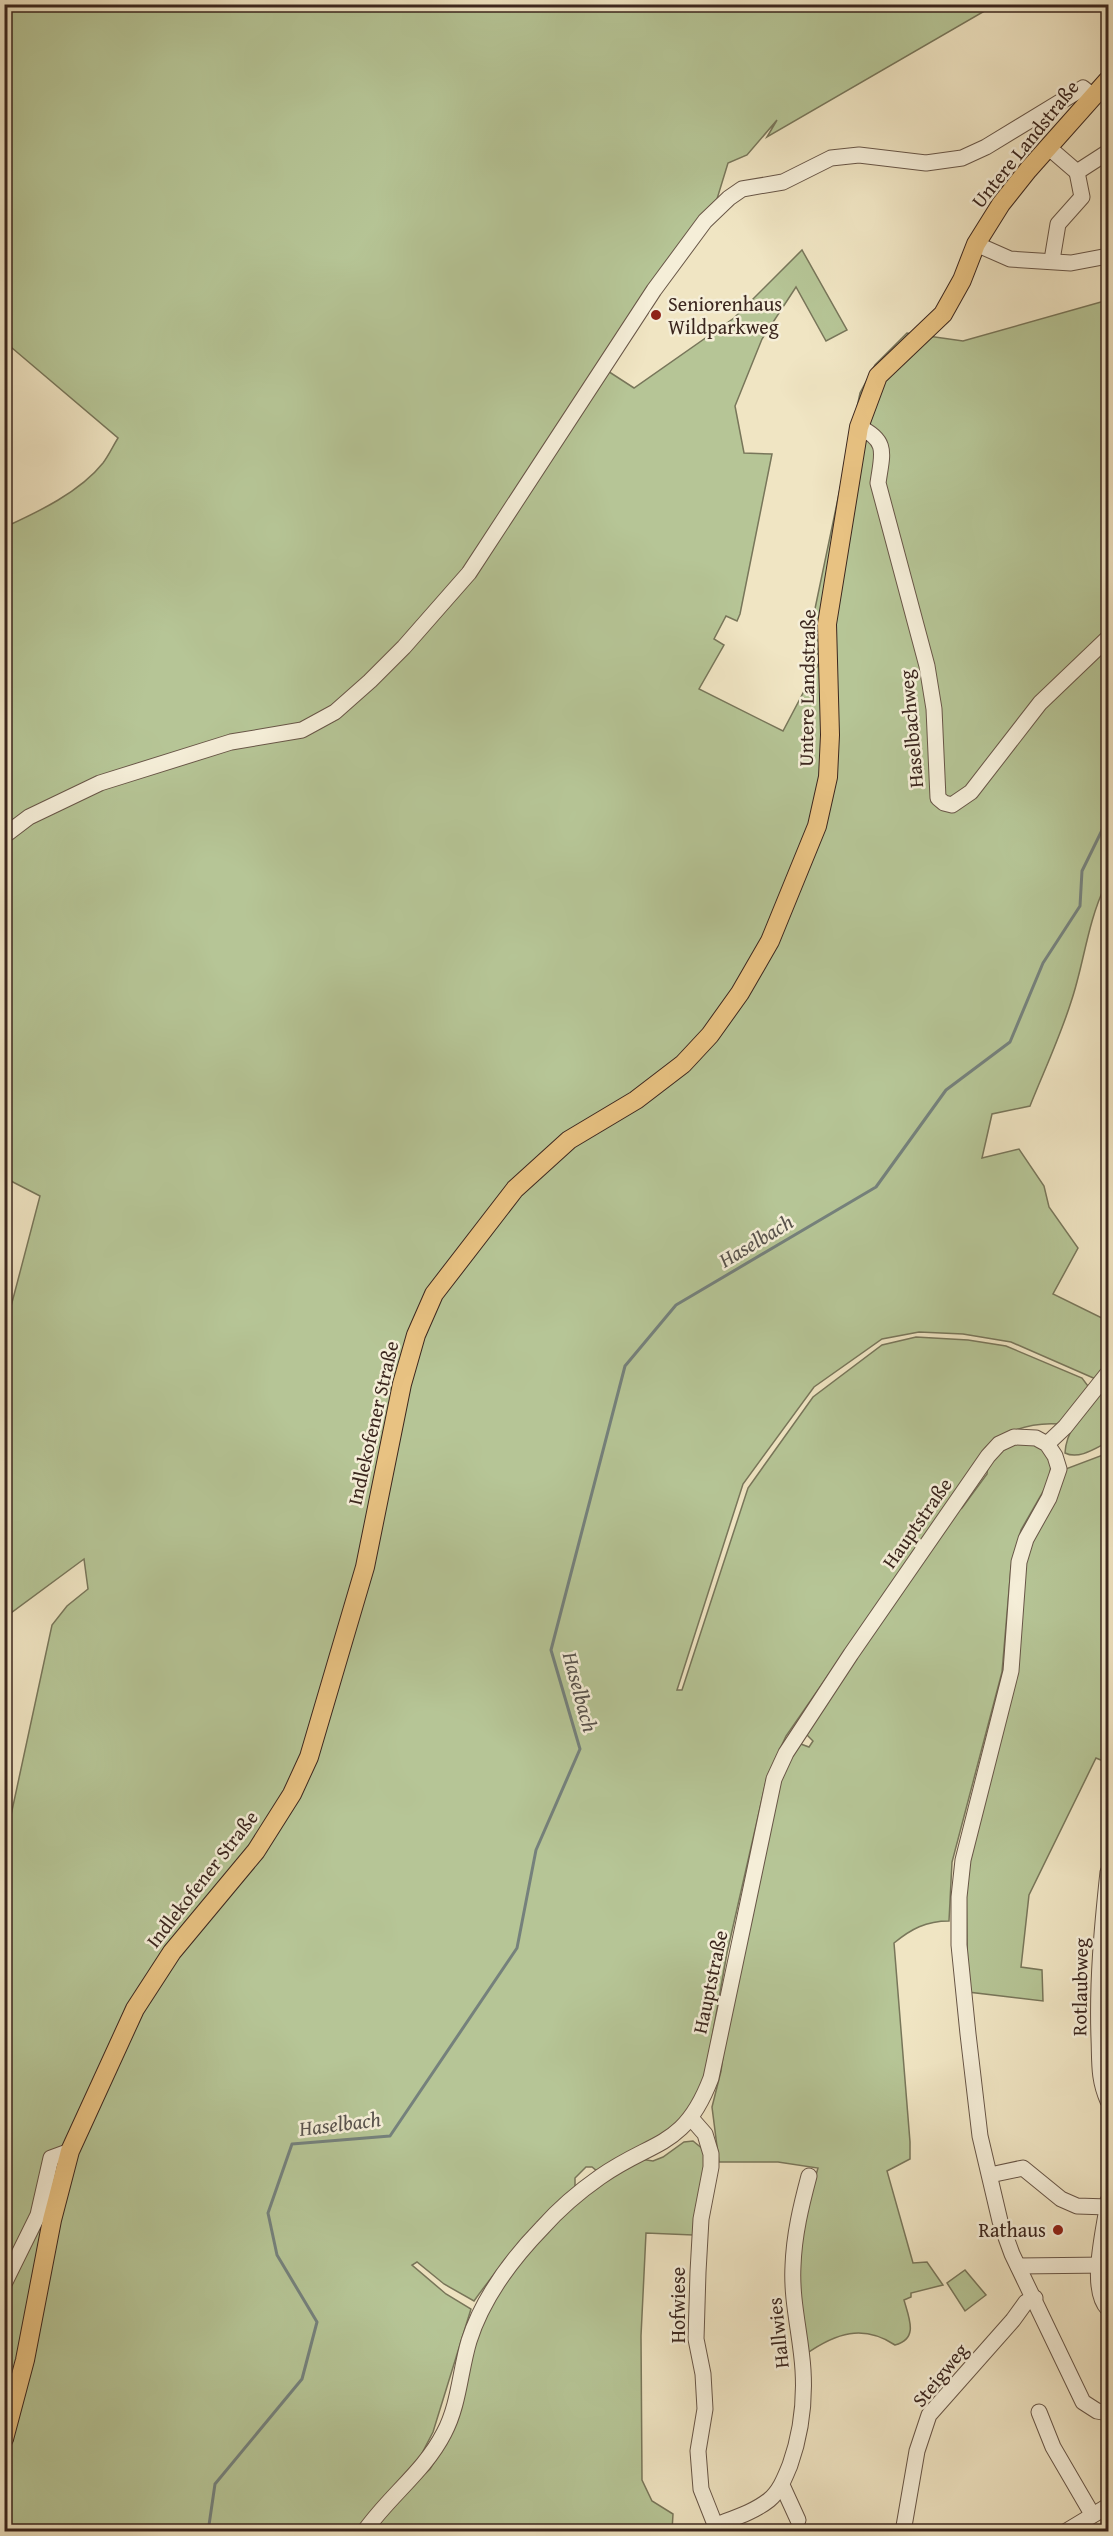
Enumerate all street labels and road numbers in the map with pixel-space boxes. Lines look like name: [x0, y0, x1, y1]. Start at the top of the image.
street label: Untere Landstraße: [964, 73, 1085, 214]
street label: Untere Landstraße: [791, 609, 822, 767]
street label: Haselbachweg: [891, 669, 930, 789]
street label: Indlekofener Straße: [340, 1338, 405, 1508]
street label: Hauptstraße: [875, 1471, 959, 1574]
street label: Indlekofener Straße: [139, 1804, 265, 1954]
street label: Hauptstraße: [684, 1928, 735, 2036]
street label: Rotlaubweg: [1064, 1938, 1095, 2036]
street label: Hofwiese: [663, 2267, 692, 2343]
street label: Hallwies: [759, 2296, 796, 2370]
street label: Steigweg: [905, 2336, 974, 2413]

